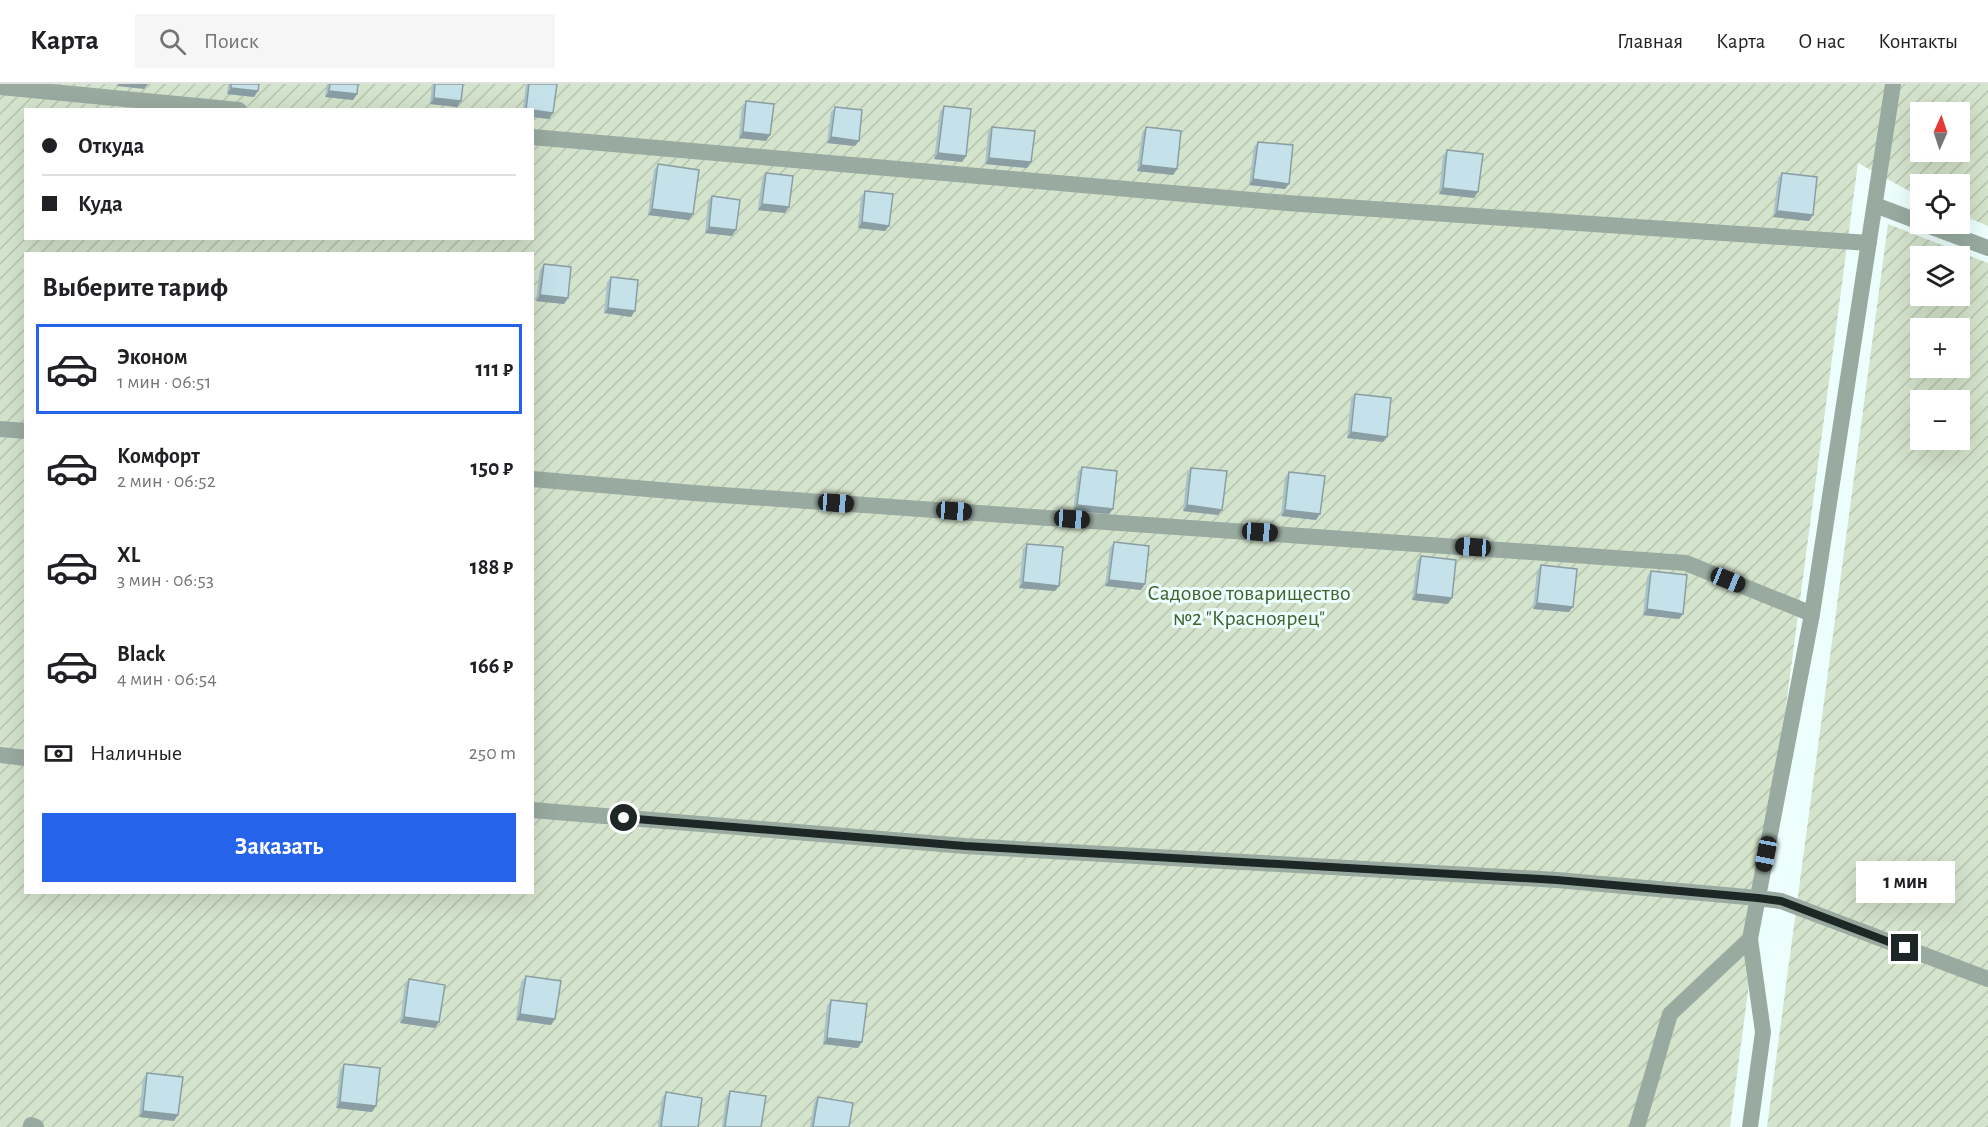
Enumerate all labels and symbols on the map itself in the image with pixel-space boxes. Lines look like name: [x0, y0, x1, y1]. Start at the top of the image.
north arrow: [1910, 102, 1970, 162]
car: [817, 493, 855, 513]
car: [935, 501, 973, 521]
car: [1053, 509, 1091, 529]
car: [1241, 522, 1279, 542]
car: [1454, 537, 1492, 557]
car: [1708, 565, 1748, 595]
park label: Садовое товарищество №2 "Красноярец": [1147, 582, 1351, 629]
route start: [610, 804, 637, 831]
car: [1754, 835, 1778, 873]
callout: 1 мин: [1856, 861, 1954, 903]
route end: [1891, 934, 1918, 961]

